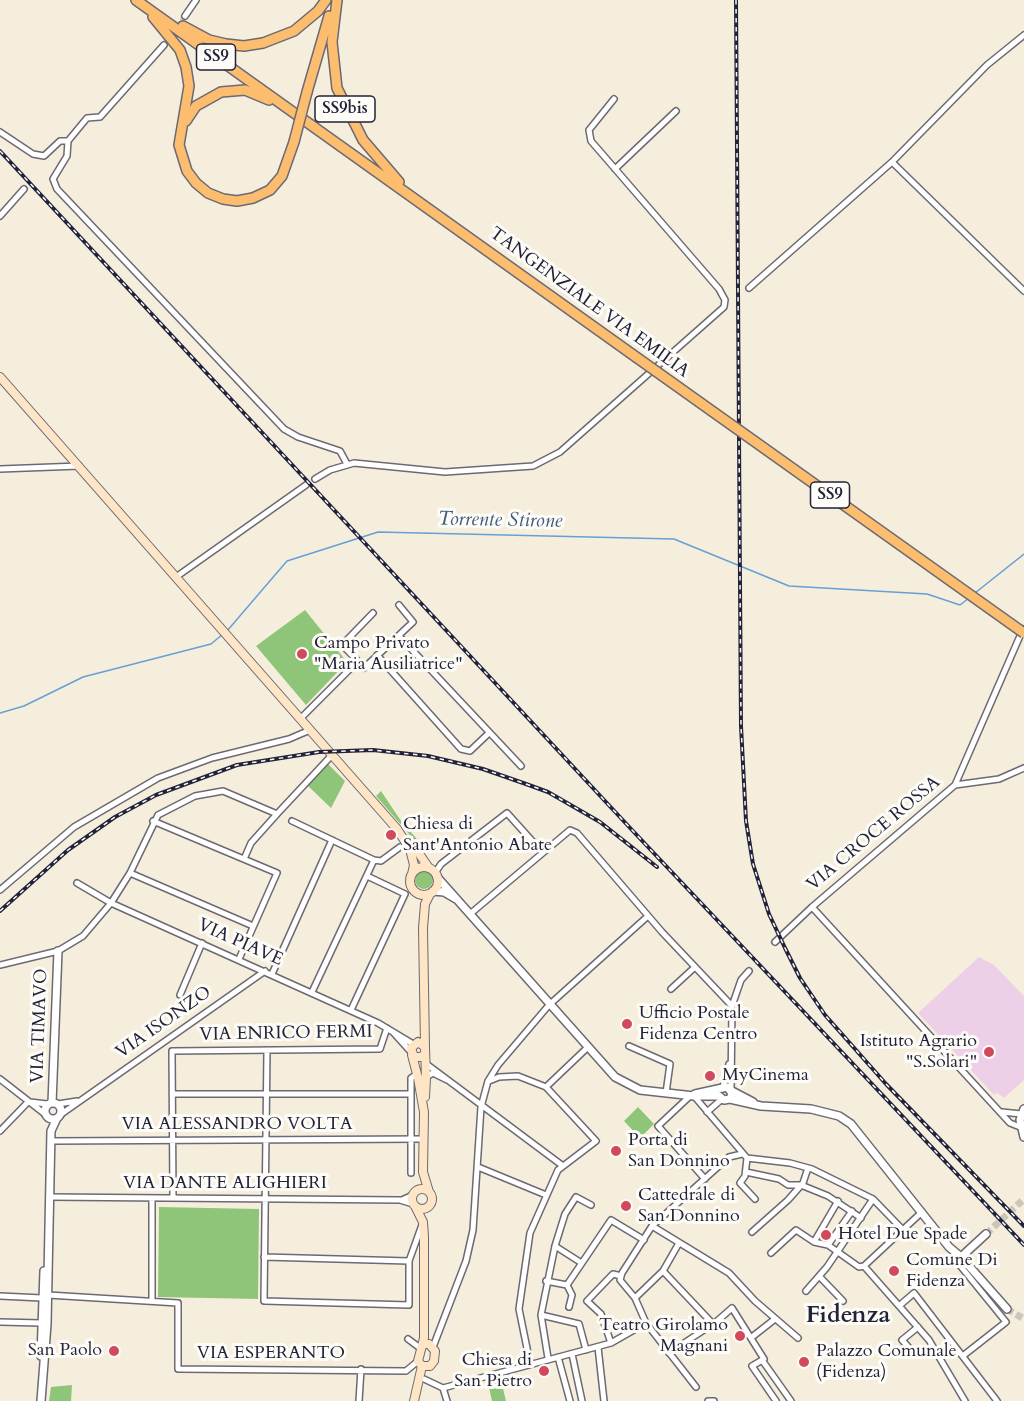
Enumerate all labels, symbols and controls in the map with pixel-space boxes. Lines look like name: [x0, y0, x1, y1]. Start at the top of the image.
road number: SS9: [196, 44, 236, 70]
road number: SS9bis: [315, 96, 375, 122]
street label: TANGENZIALE VIA EMILIA: [485, 223, 693, 383]
road number: SS9: [810, 482, 850, 508]
water label: Torrente Stirone: [438, 508, 562, 534]
place label: Campo Privato "Maria Ausiliatrice": [314, 633, 463, 676]
marker: Campo Privato "Maria Ausiliatrice": [295, 647, 309, 661]
street label: VIA CROCE ROSSA: [803, 772, 945, 896]
place label: Chiesa di Sant'Antonio Abate: [403, 814, 552, 856]
marker: Chiesa di Sant'Antonio Abate: [384, 828, 398, 842]
street label: VIA PIAVE: [194, 915, 286, 971]
street label: VIA TIMAVO: [27, 968, 53, 1084]
street label: VIA ISONZO: [112, 982, 216, 1064]
place label: Ufficio Postale Fidenza Centro: [639, 1003, 757, 1046]
marker: Ufficio Postale Fidenza Centro: [620, 1017, 634, 1031]
street label: VIA ENRICO FERMI: [199, 1022, 373, 1046]
place label: Istituto Agrario "S.Solari": [860, 1031, 977, 1074]
marker: Istituto Agrario "S.Solari": [982, 1045, 996, 1059]
place label: MyCinema: [722, 1065, 809, 1087]
marker: MyCinema: [703, 1069, 717, 1083]
street label: VIA ALESSANDRO VOLTA: [121, 1114, 353, 1136]
place label: Porta di San Donnino: [628, 1130, 730, 1172]
marker: Porta di San Donnino: [609, 1144, 623, 1158]
street label: VIA DANTE ALIGHIERI: [123, 1173, 327, 1195]
place label: Cattedrale di San Donnino: [638, 1185, 740, 1228]
marker: Cattedrale di San Donnino: [619, 1199, 633, 1213]
place label: Hotel Due Spade: [838, 1224, 968, 1246]
marker: Hotel Due Spade: [819, 1228, 833, 1242]
place label: Comune Di Fidenza: [906, 1250, 998, 1292]
marker: Comune Di Fidenza: [887, 1264, 901, 1278]
district label: Fidenza: [806, 1302, 890, 1330]
place label: Teatro Girolamo Magnani: [599, 1315, 728, 1358]
marker: Teatro Girolamo Magnani: [733, 1329, 747, 1343]
place label: San Paolo: [28, 1340, 102, 1362]
place label: Palazzo Comunale (Fidenza): [816, 1341, 957, 1384]
street label: VIA ESPERANTO: [197, 1343, 345, 1365]
marker: San Paolo: [107, 1344, 121, 1358]
place label: Chiesa di San Pietro: [454, 1350, 532, 1392]
marker: Palazzo Comunale (Fidenza): [797, 1355, 811, 1369]
marker: Chiesa di San Pietro: [537, 1364, 551, 1378]

